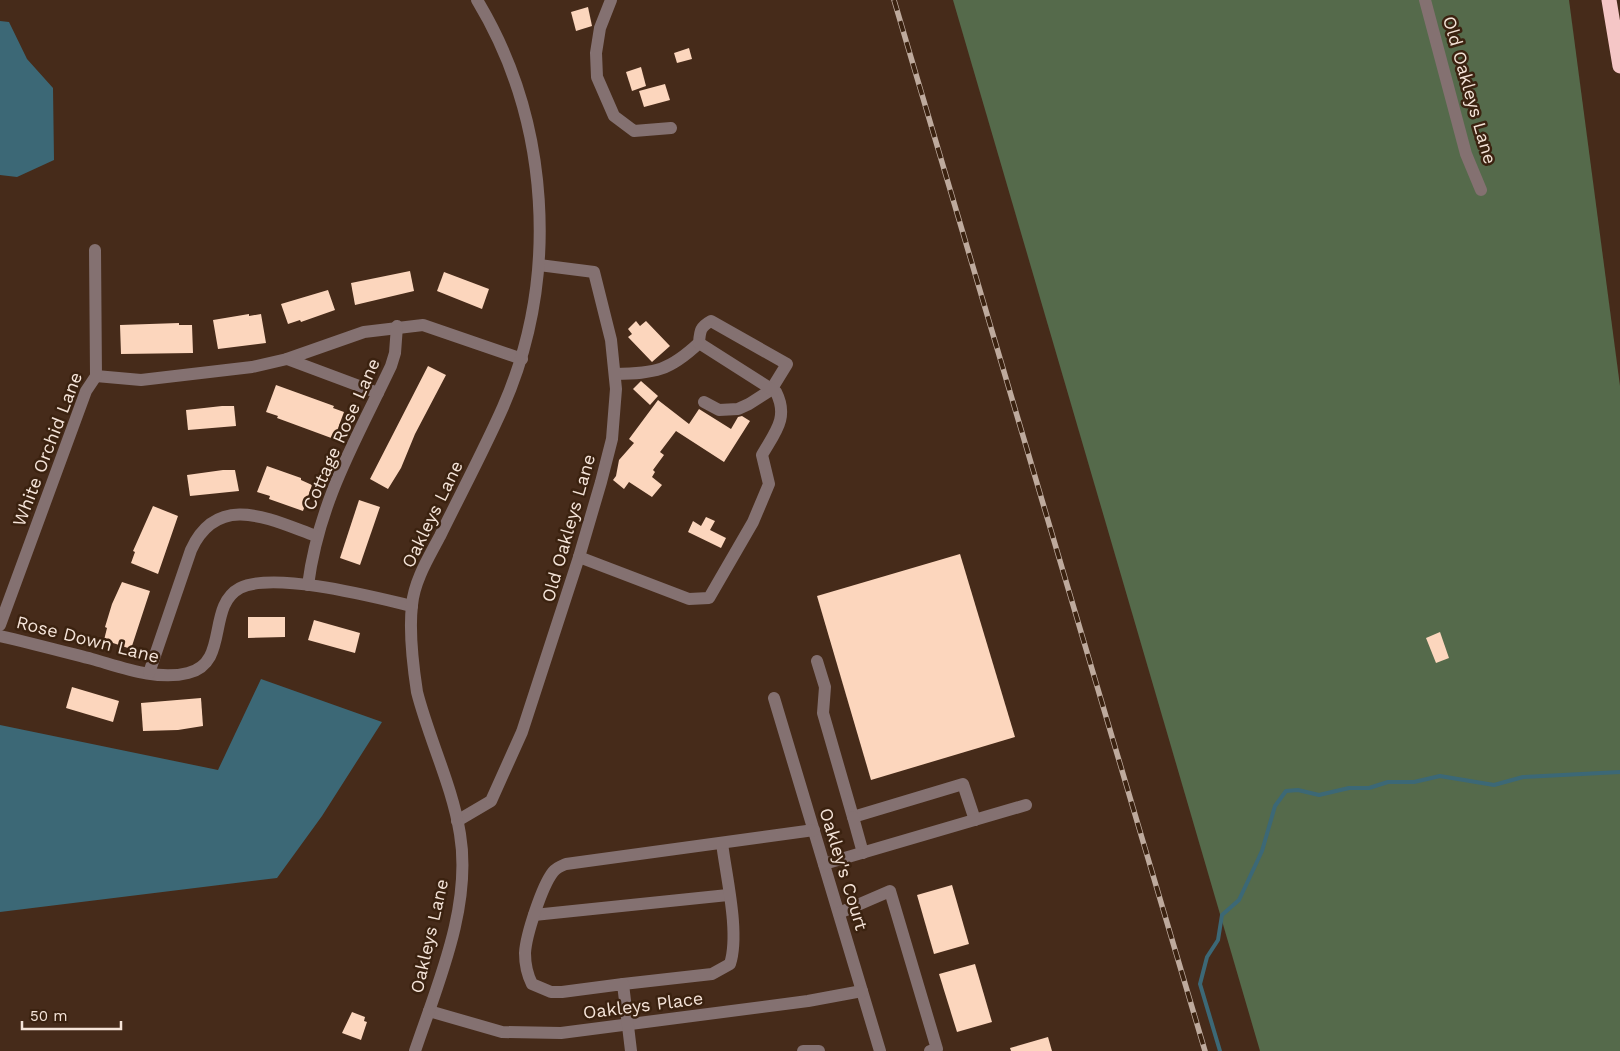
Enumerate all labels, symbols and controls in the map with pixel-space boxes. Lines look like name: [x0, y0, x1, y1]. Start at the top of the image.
street label: Old Oakleys Lane: [1439, 14, 1501, 166]
street label: Cottage Rose Lane: [298, 355, 384, 513]
street label: White Orchid Lane: [8, 369, 86, 529]
street label: Old Oakleys Lane: [537, 452, 599, 604]
street label: Oakleys Lane: [397, 457, 467, 571]
street label: Rose Down Lane: [14, 611, 162, 667]
street label: Oakley's Court: [815, 805, 873, 933]
street label: Oakleys Lane: [406, 877, 452, 995]
street label: Oakleys Place: [582, 987, 704, 1023]
scale bar: [22, 998, 121, 1030]
text: 50 m: [30, 1007, 67, 1025]

